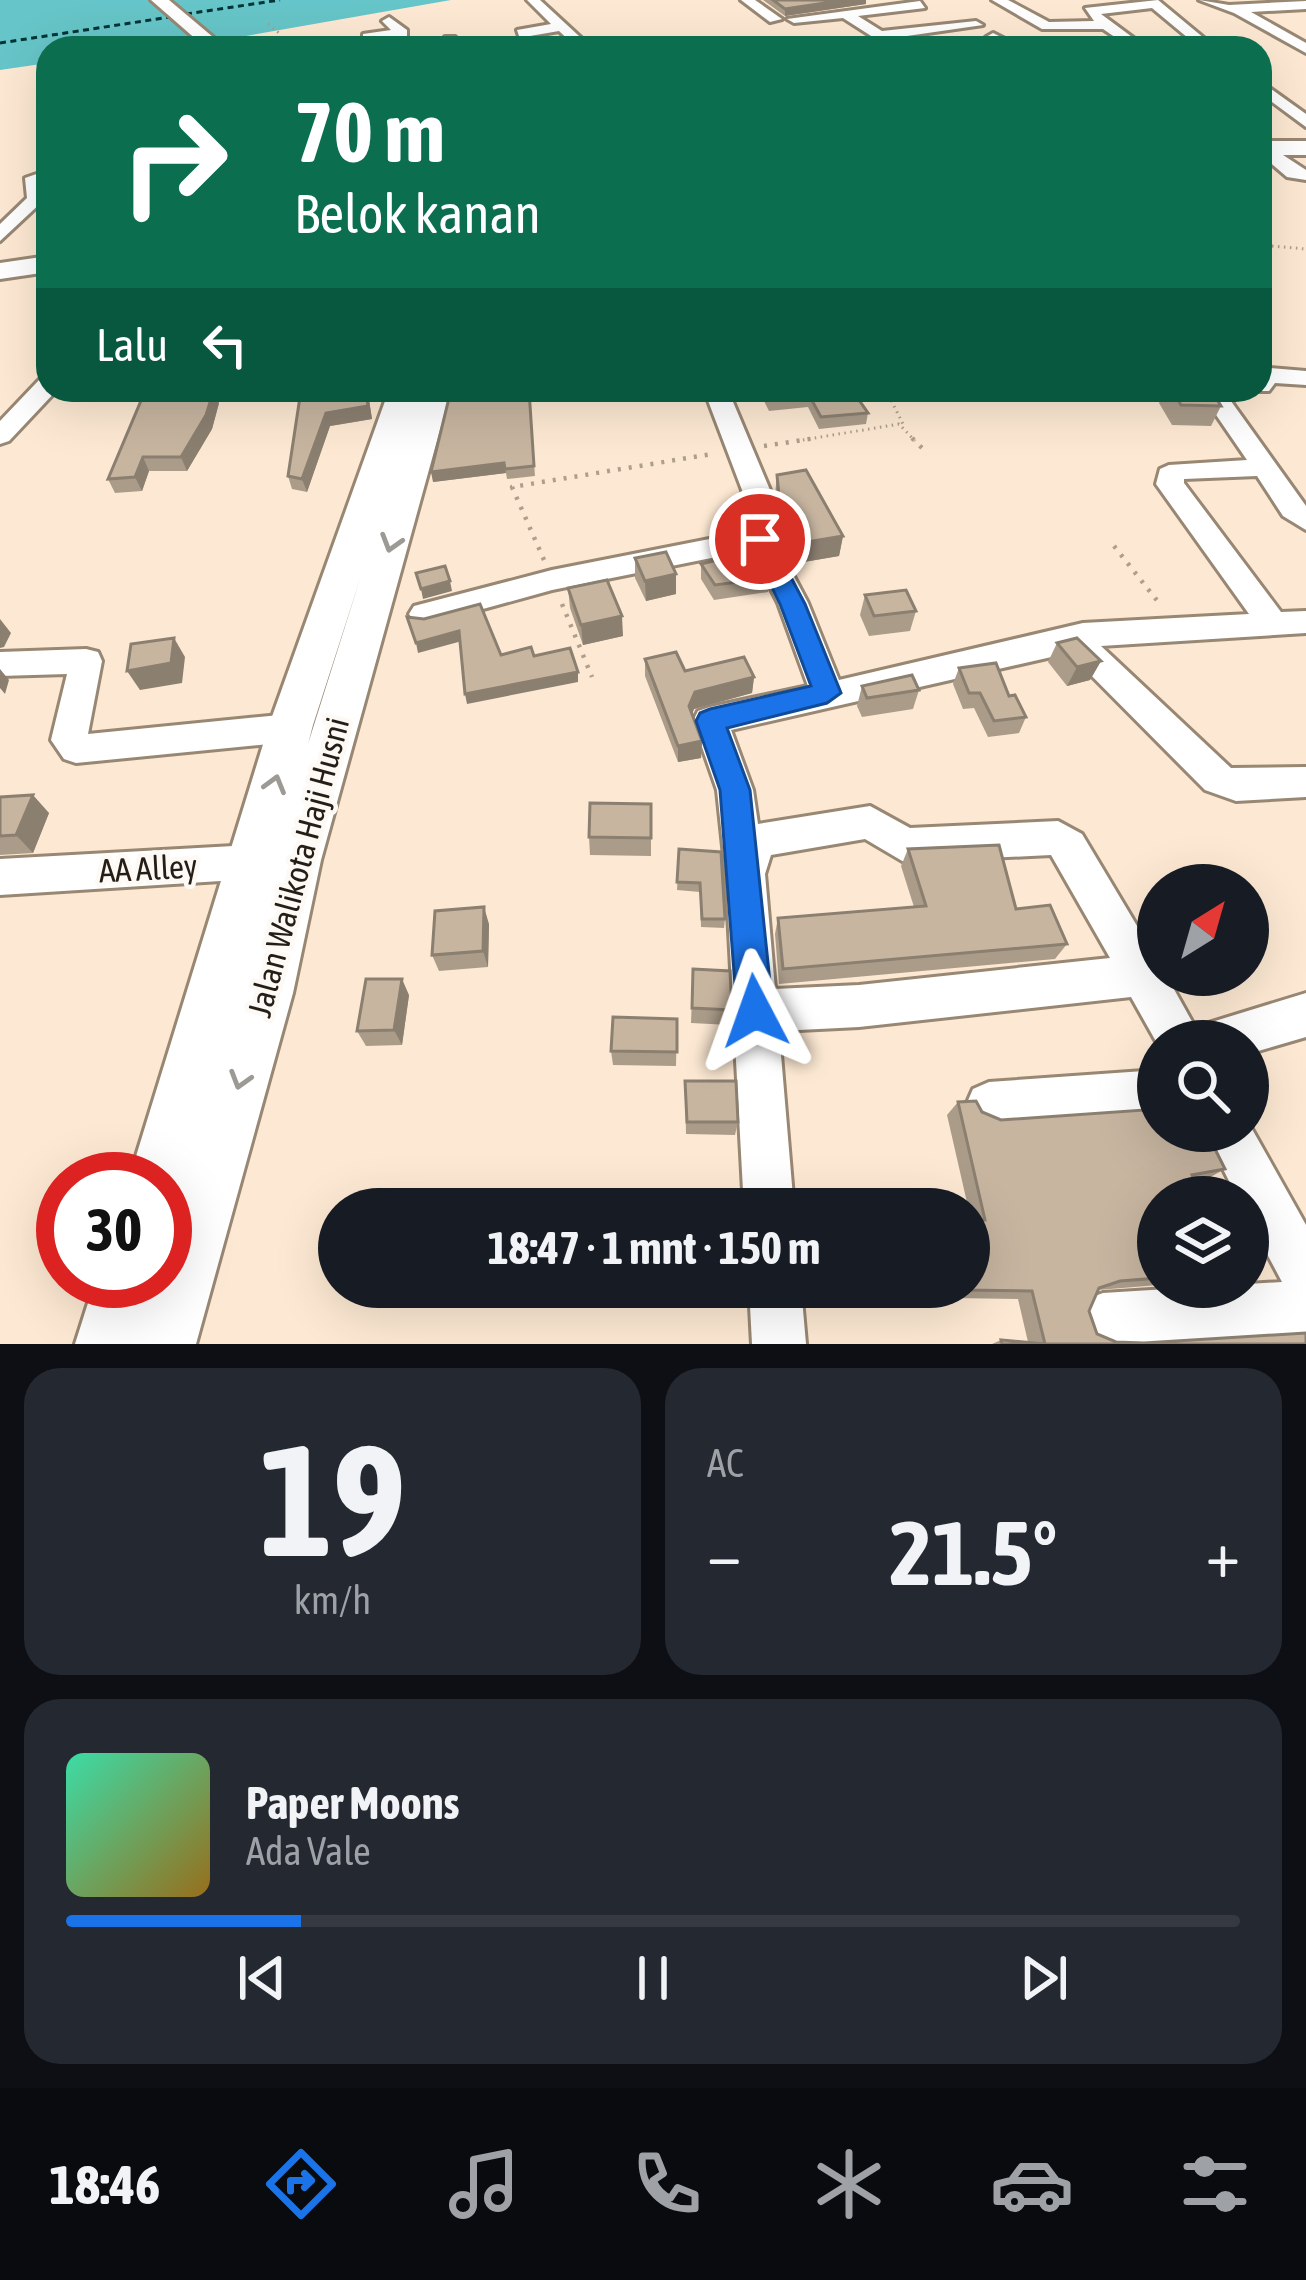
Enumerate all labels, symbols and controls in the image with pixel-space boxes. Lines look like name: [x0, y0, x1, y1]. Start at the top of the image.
icon: right: [96, 84, 252, 240]
text: 70 m: [294, 84, 445, 180]
text: Belok kanan: [294, 183, 541, 244]
icon: left: [192, 312, 258, 378]
text: Lalu: [96, 319, 168, 371]
pin: [709, 488, 811, 590]
icon: arrive: [727, 506, 793, 572]
one-way arrow: [380, 532, 405, 553]
street label: Jalan Walikota Haji Husni: [240, 713, 356, 1021]
one-way arrow: [260, 775, 285, 795]
street label: AA Alley: [98, 846, 198, 890]
north arrow: [1137, 864, 1269, 996]
map controls: [1137, 864, 1269, 1308]
position arrow: [692, 948, 818, 1074]
button: search: [1137, 1020, 1269, 1152]
one-way arrow: [229, 1069, 254, 1090]
speed limit sign: 30: [36, 1152, 192, 1308]
button: layers: [1137, 1176, 1269, 1308]
text: 18:47 · 1 mnt · 150 m: [487, 1222, 821, 1274]
text: 19: [259, 1410, 406, 1589]
text: AC: [707, 1441, 744, 1485]
text: 21.5°: [890, 1501, 1057, 1604]
text: −: [707, 1515, 741, 1591]
text: +: [1206, 1515, 1240, 1591]
text: km/h: [294, 1578, 371, 1622]
text: Paper Moons: [246, 1777, 459, 1829]
text: Ada Vale: [246, 1829, 371, 1873]
icon: previous: [229, 1945, 295, 2011]
icon: pause: [620, 1945, 686, 2011]
icon: next: [1011, 1945, 1077, 2011]
icon: directions: [259, 2142, 343, 2226]
icon: music: [442, 2142, 526, 2226]
icon: phone: [625, 2142, 709, 2226]
icon: climate: [807, 2142, 891, 2226]
icon: car: [990, 2142, 1074, 2226]
icon: filters: [1173, 2142, 1257, 2226]
text: 18:46: [49, 2154, 160, 2215]

